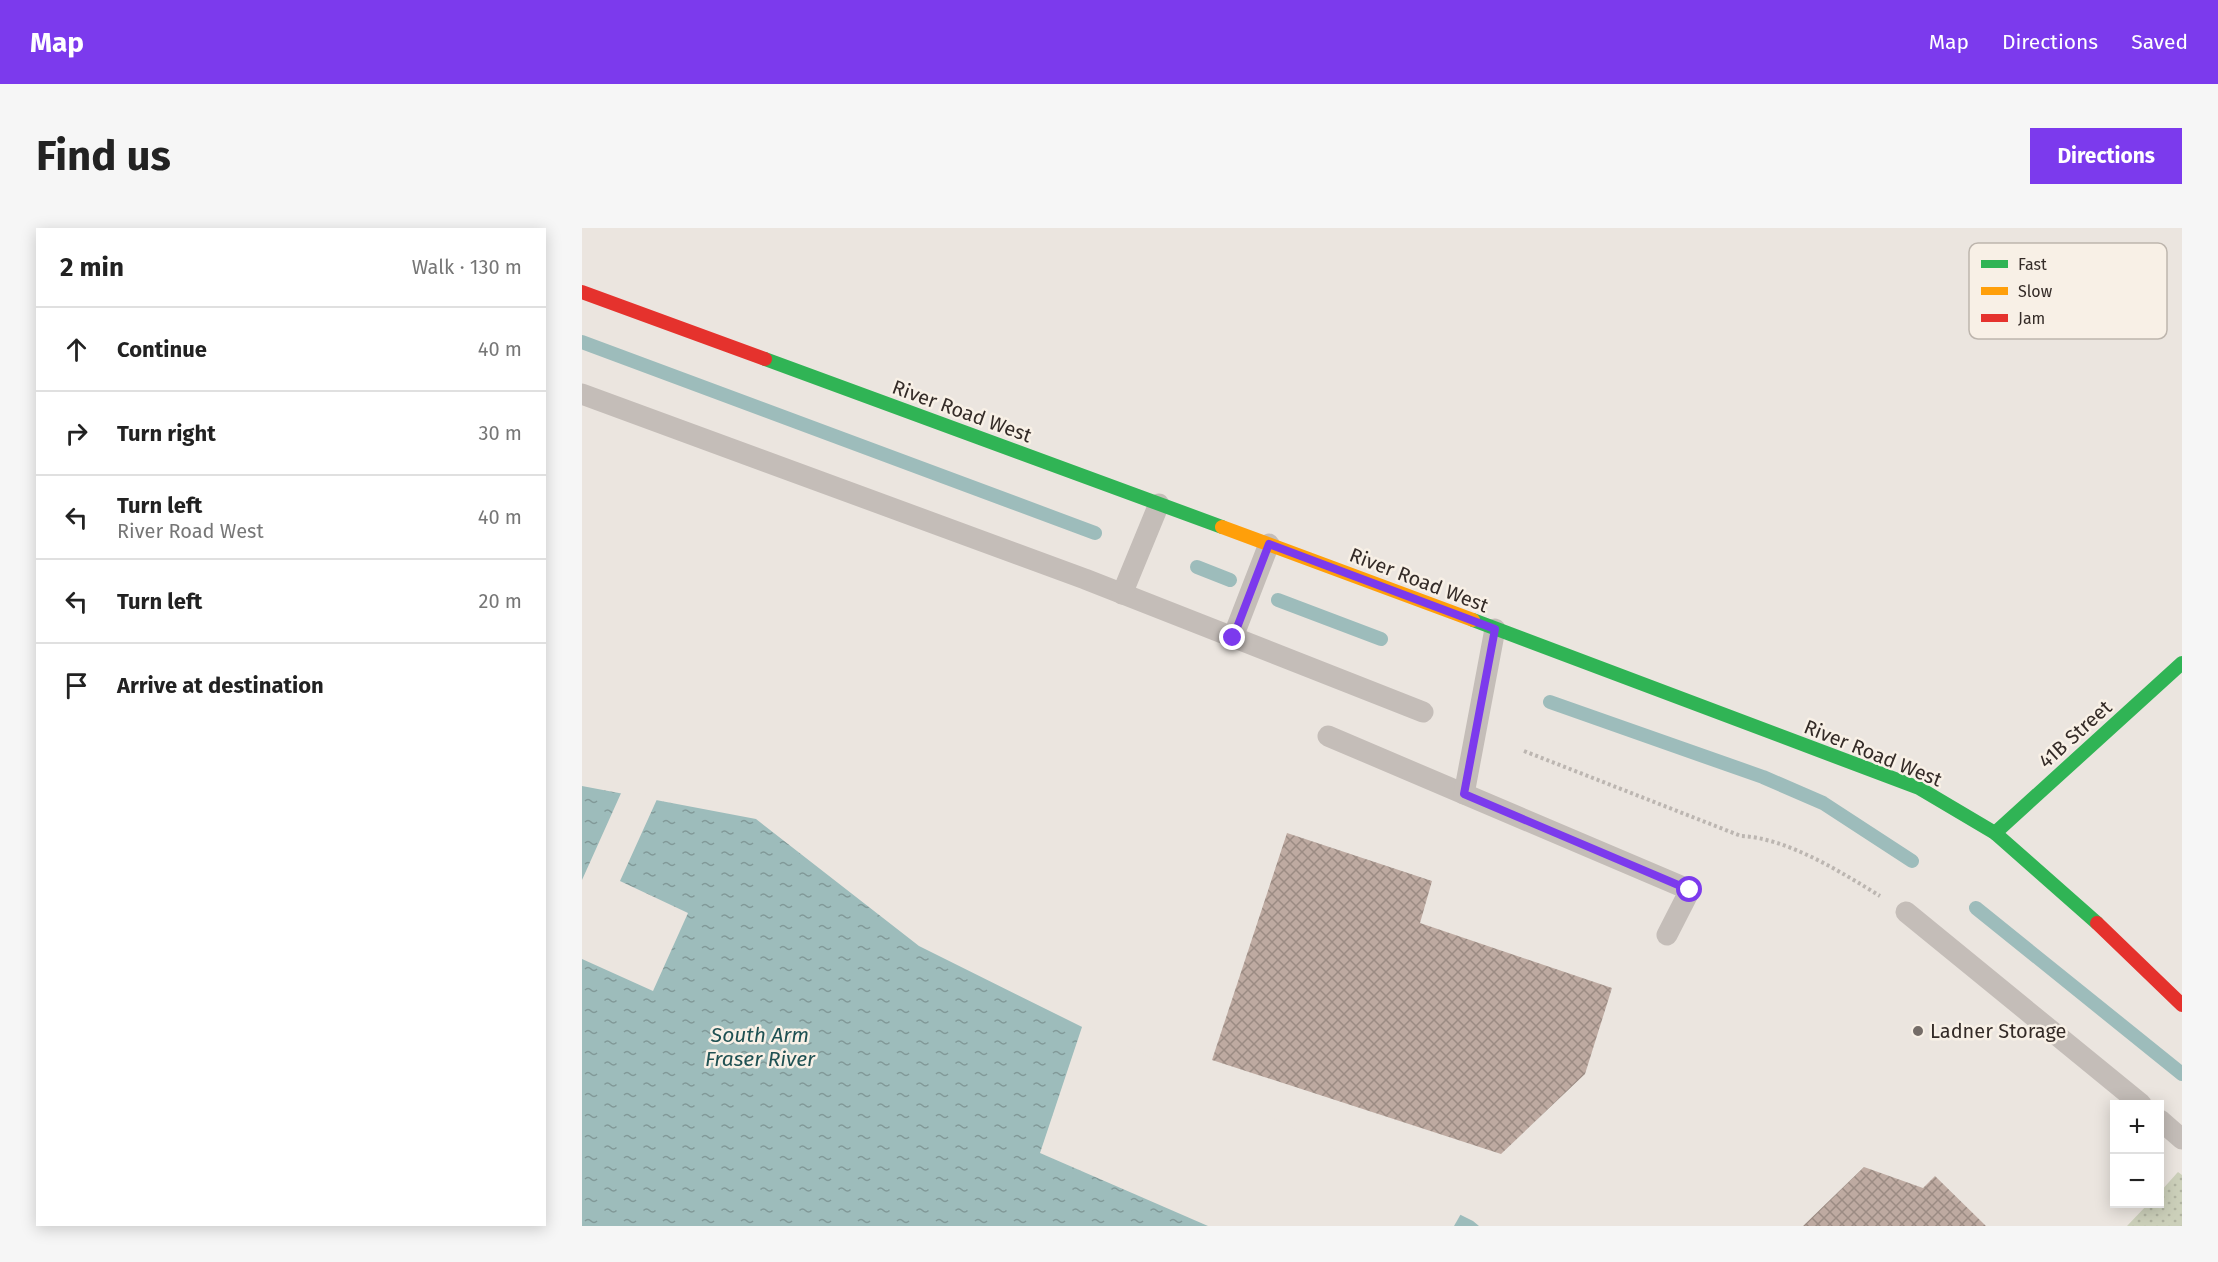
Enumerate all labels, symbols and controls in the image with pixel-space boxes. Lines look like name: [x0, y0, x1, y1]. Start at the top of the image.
text: Map: [30, 26, 84, 59]
text: Map: [1929, 29, 1969, 55]
text: Directions: [2002, 29, 2098, 55]
text: Saved: [2131, 29, 2188, 55]
button: Directions: [2030, 128, 2182, 184]
text: Find us: [36, 131, 171, 181]
legend: [1969, 243, 2167, 339]
text: 2 min: [60, 252, 124, 283]
text: Walk · 130 m: [412, 255, 522, 279]
text: Fast: [2018, 255, 2047, 274]
text: Slow: [2018, 282, 2053, 301]
text: Jam: [2018, 309, 2045, 328]
icon: ahead: [60, 333, 93, 366]
text: Continue: [117, 336, 207, 363]
text: 40 m: [478, 337, 522, 361]
street label: River Road West: [889, 375, 1036, 448]
icon: right: [60, 417, 93, 450]
text: Turn right: [117, 420, 216, 447]
text: 30 m: [478, 421, 522, 445]
text: Turn left: [117, 492, 202, 519]
icon: left: [60, 501, 93, 534]
text: 40 m: [478, 505, 522, 529]
text: River Road West: [117, 519, 264, 543]
street label: River Road West: [1346, 543, 1492, 618]
icon: left: [60, 585, 93, 618]
text: Turn left: [117, 588, 202, 615]
text: 20 m: [479, 589, 522, 613]
route end: [1219, 624, 1245, 650]
icon: arrive: [60, 669, 93, 702]
text: Arrive at destination: [117, 672, 324, 699]
street label: 41B Street: [2034, 695, 2117, 773]
street label: River Road West: [1801, 714, 1946, 792]
route start: [1676, 876, 1702, 902]
place label: Ladner Storage: [1930, 1019, 2066, 1043]
water label: South Arm Fraser River: [705, 1022, 816, 1072]
marker: Ladner Storage: [1911, 1024, 1925, 1038]
map controls: [2110, 1100, 2164, 1208]
button: +: [2110, 1100, 2164, 1154]
button: −: [2110, 1154, 2164, 1208]

